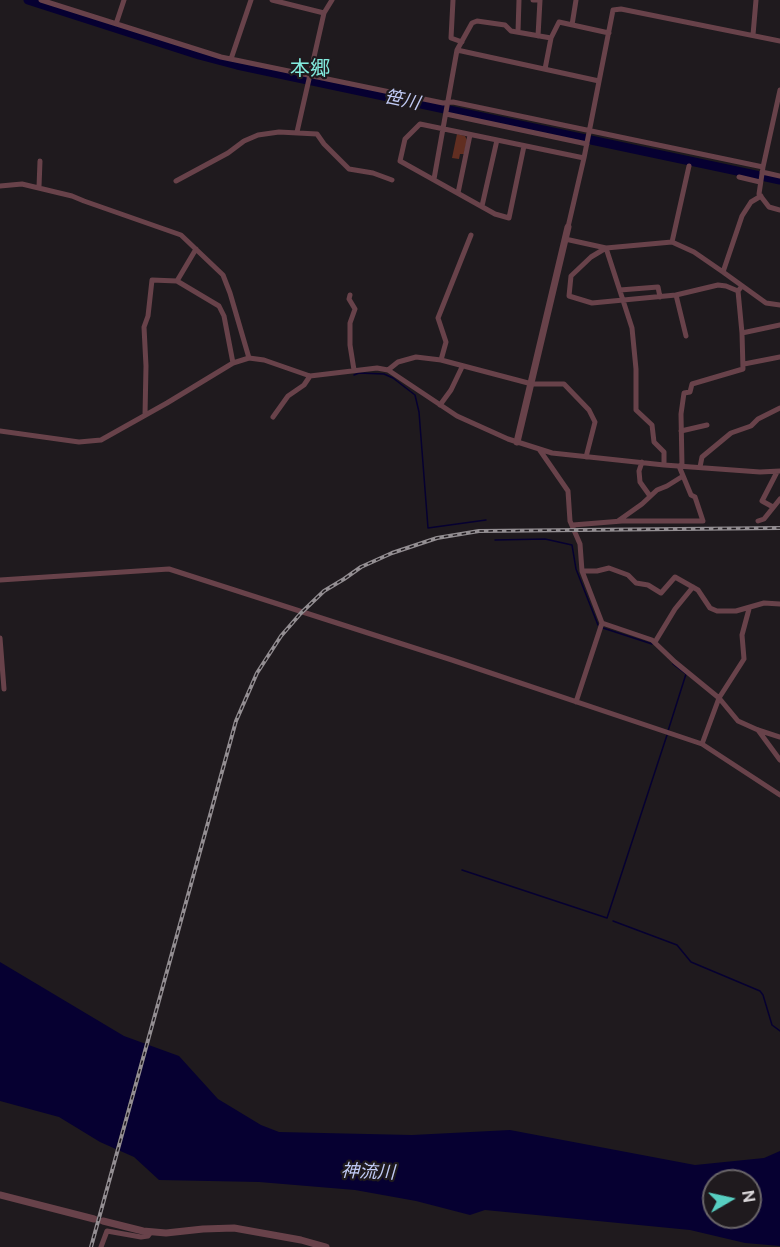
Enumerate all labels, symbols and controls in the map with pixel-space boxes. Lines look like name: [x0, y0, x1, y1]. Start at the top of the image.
district label: 本郷: [290, 57, 330, 81]
water label: 笹川: [382, 86, 422, 114]
water label: 神流川: [341, 1160, 395, 1184]
north arrow: [702, 1169, 762, 1229]
text: N: [738, 1189, 759, 1204]

